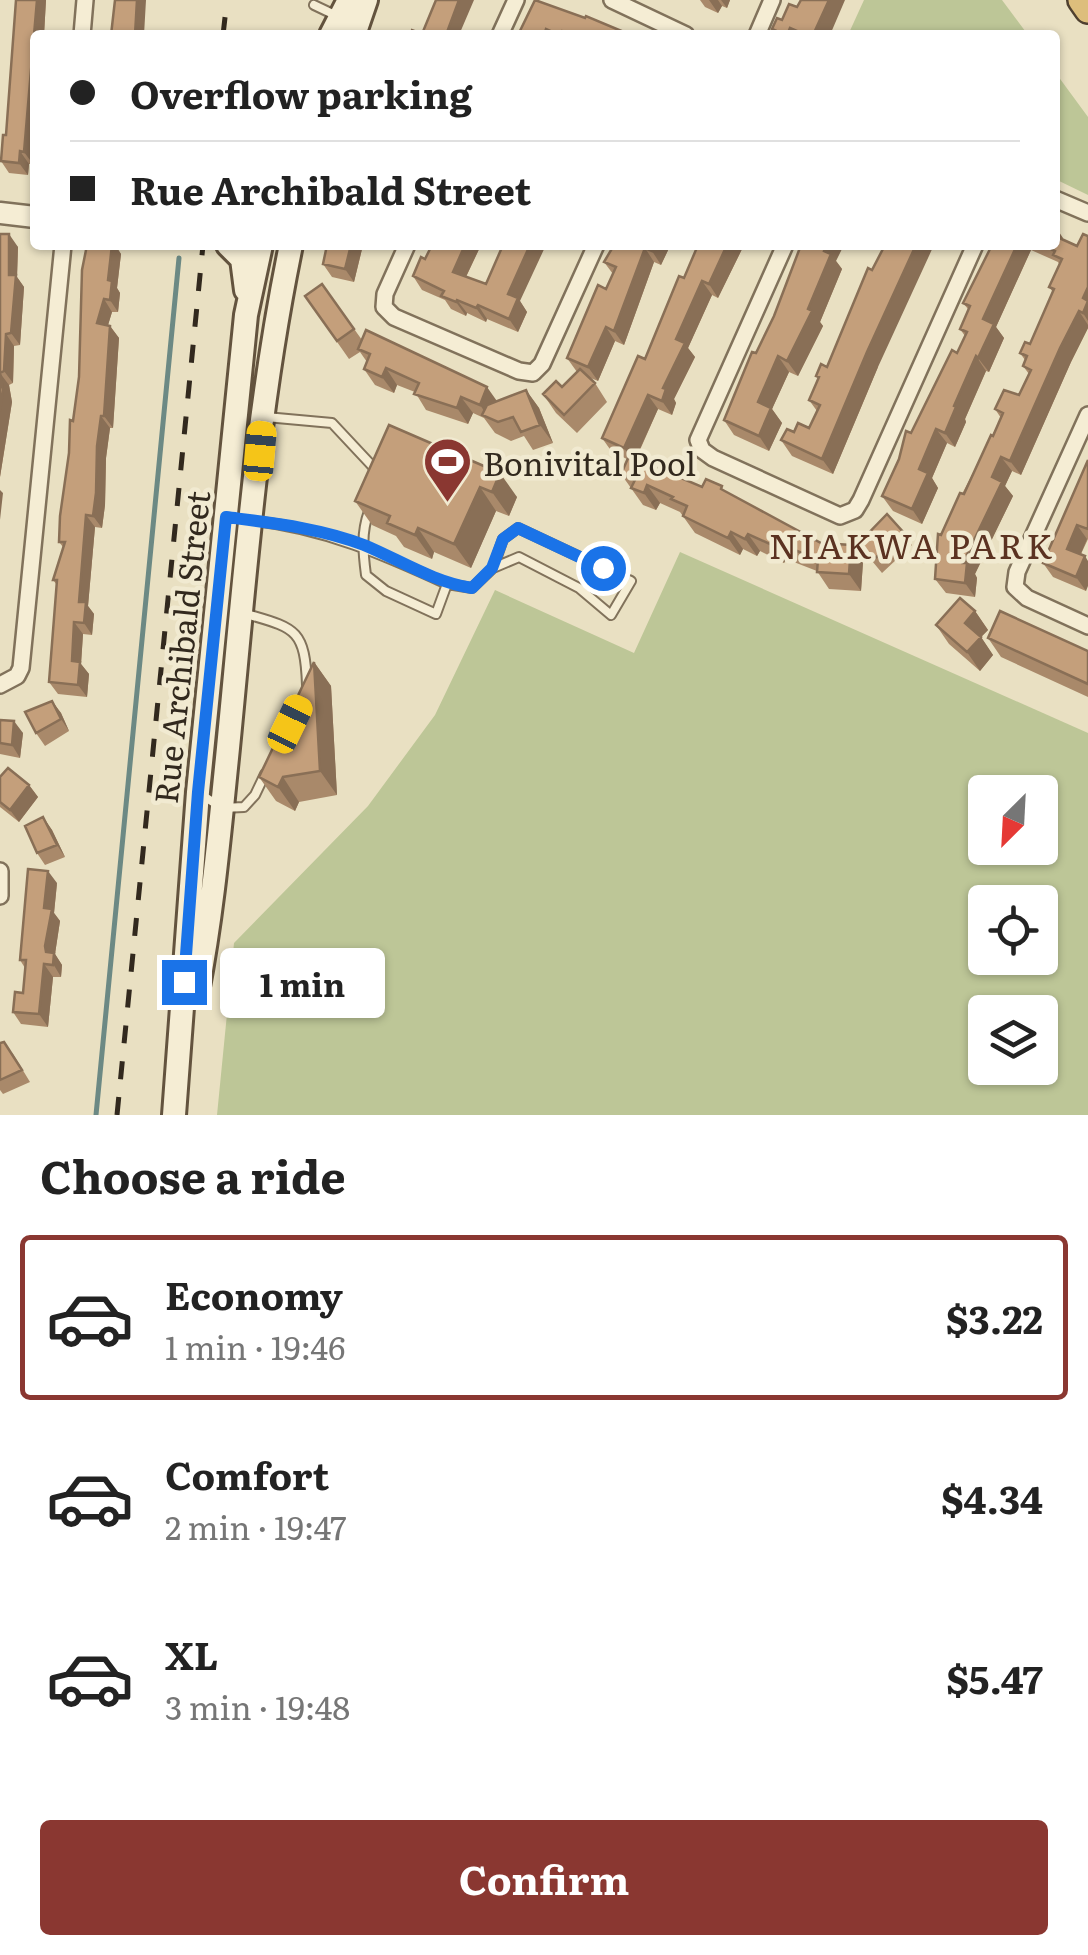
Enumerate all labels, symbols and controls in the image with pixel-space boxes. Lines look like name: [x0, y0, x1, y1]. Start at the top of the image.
text: Overflow parking: [130, 64, 472, 121]
text: Rue Archibald Street: [130, 160, 531, 217]
car: [242, 420, 278, 482]
sports icon: Bonivital Pool: [422, 436, 474, 504]
place label: Bonivital Pool: [483, 438, 696, 486]
street label: Rue Archibald Street: [140, 488, 220, 806]
district label: NIAKWA PARK: [769, 518, 1055, 570]
route start: [581, 546, 626, 591]
car: [263, 690, 317, 758]
north arrow: [968, 775, 1058, 865]
map controls: [968, 775, 1058, 1085]
button: locate: [968, 885, 1058, 975]
callout: 1 min: [219, 947, 384, 1017]
text: 1 min: [260, 959, 345, 1007]
route end: [162, 960, 207, 1005]
button: layers: [968, 995, 1058, 1085]
text: Choose a ride: [40, 1141, 346, 1208]
text: Economy: [165, 1265, 343, 1322]
icon: car: [45, 1273, 135, 1363]
text: $3.22: [946, 1289, 1043, 1346]
text: 1 min · 19:46: [165, 1322, 345, 1370]
text: Comfort: [165, 1445, 329, 1502]
icon: car: [45, 1453, 135, 1543]
text: $4.34: [941, 1469, 1043, 1526]
text: 2 min · 19:47: [165, 1502, 346, 1550]
text: XL: [165, 1625, 218, 1682]
icon: car: [45, 1633, 135, 1723]
text: $5.47: [946, 1649, 1043, 1706]
text: 3 min · 19:48: [165, 1682, 350, 1730]
button: Confirm: [40, 1820, 1048, 1935]

